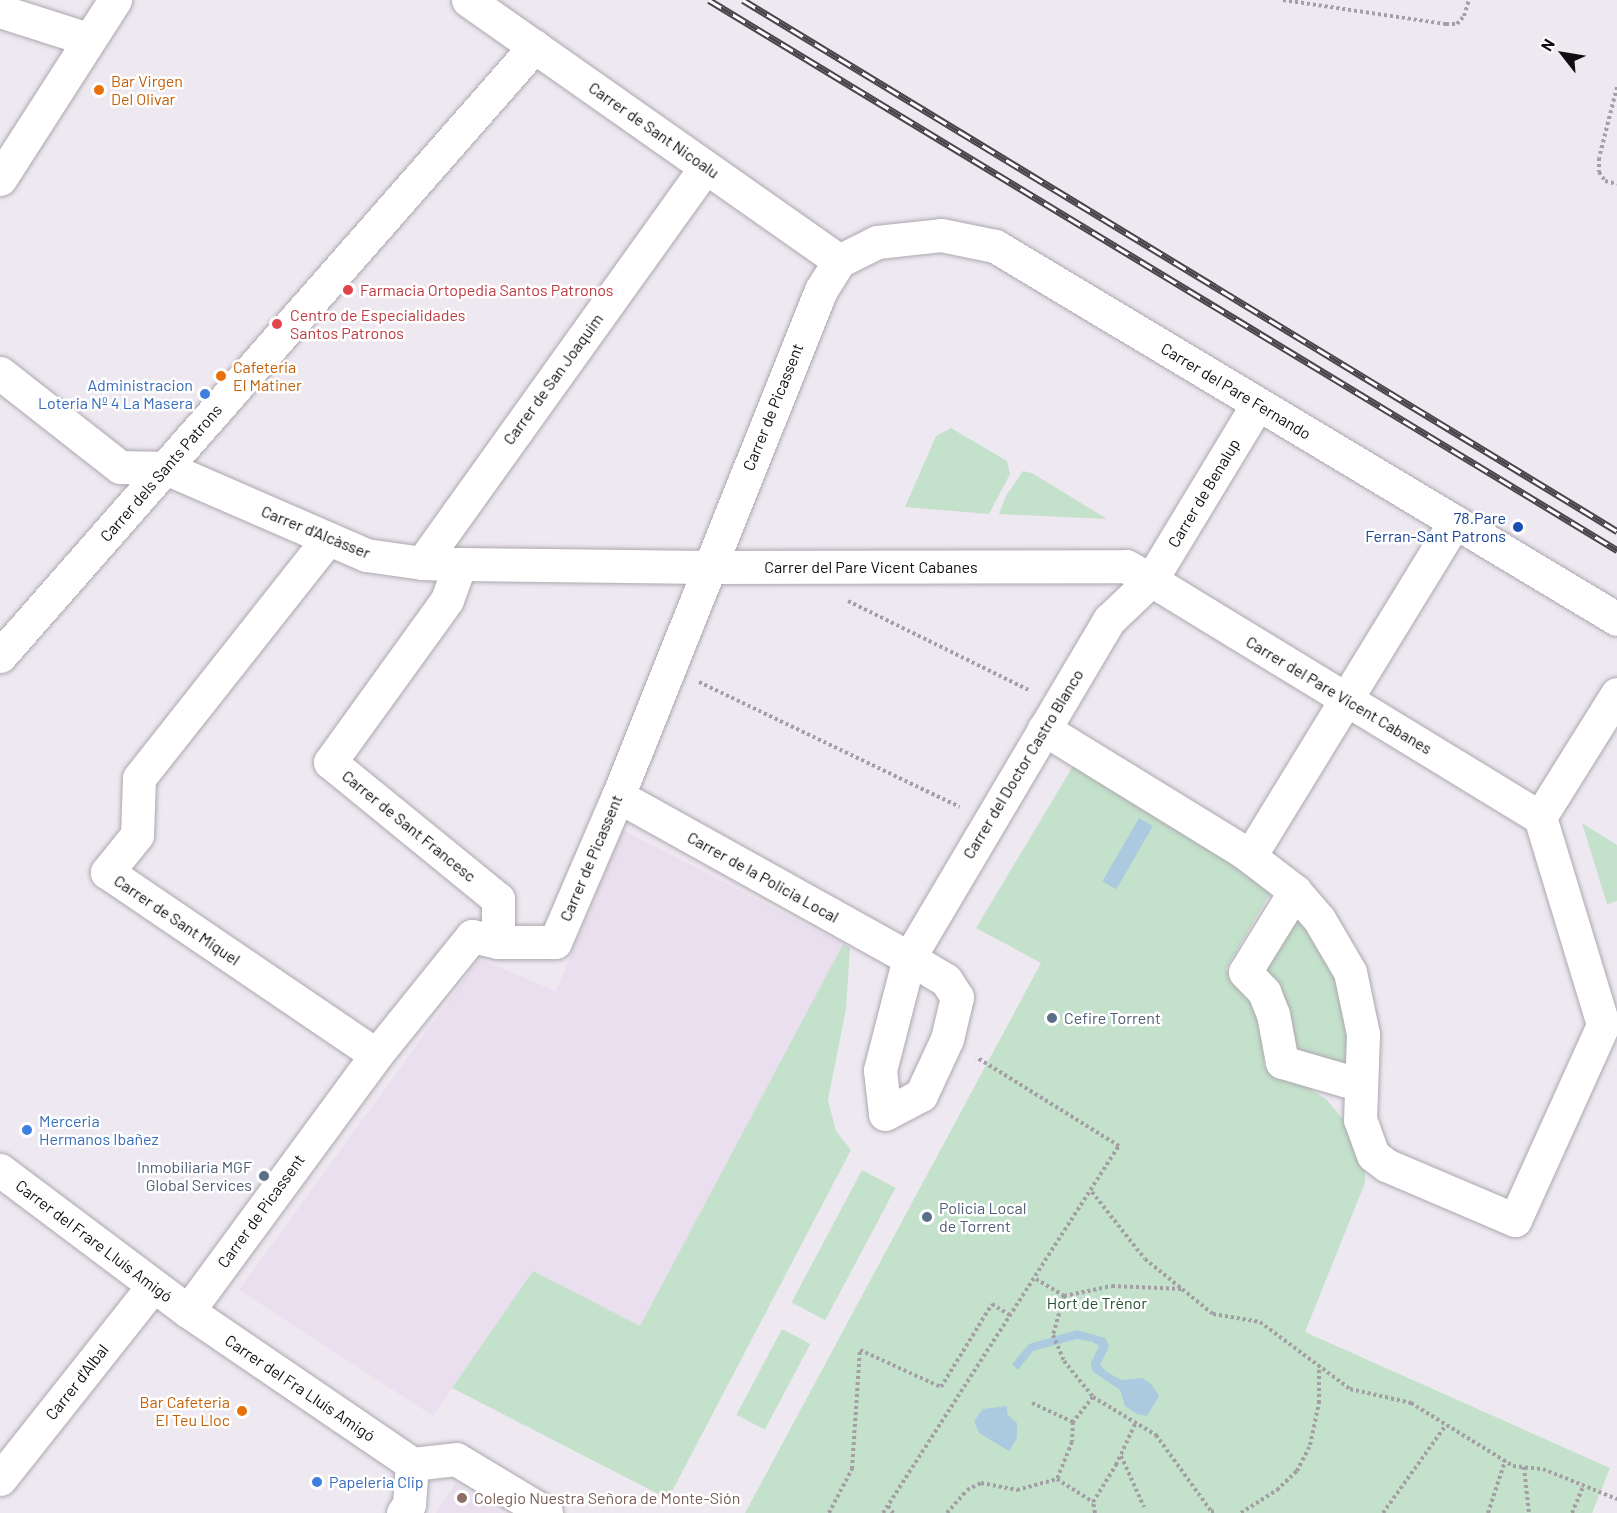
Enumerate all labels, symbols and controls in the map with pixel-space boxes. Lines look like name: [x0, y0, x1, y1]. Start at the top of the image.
north arrow: [1533, 24, 1593, 84]
text: N: [1536, 35, 1558, 54]
place label: Bar Virgen Del Olivar: [111, 71, 183, 109]
street label: Carrer de Sant Nicoalu: [585, 78, 723, 182]
marker: Bar Virgen Del Olivar: [92, 83, 106, 97]
place label: Farmacia Ortopedia Santos Patronos: [360, 280, 614, 300]
marker: Farmacia Ortopedia Santos Patronos: [341, 283, 355, 297]
place label: Centro de Especialidades Santos Patronos: [290, 305, 465, 343]
street label: Carrer de San Joaquim: [499, 310, 607, 448]
marker: Centro de Especialidades Santos Patronos: [268, 315, 286, 333]
street label: Carrer del Pare Fernando: [1157, 339, 1315, 443]
street label: Carrer de Picassent: [739, 341, 807, 473]
place label: Cafeteria El Matiner: [233, 357, 302, 395]
marker: Cafeteria El Matiner: [214, 369, 228, 383]
place label: Administracion Loteria Nº 4 La Masera: [38, 375, 193, 413]
marker: Administracion Loteria Nº 4 La Masera: [198, 387, 212, 401]
street label: Carrer dels Sants Patrons: [96, 400, 226, 546]
street label: Carrer de Benalup: [1164, 435, 1244, 551]
street label: Carrer d'Alcàsser: [259, 501, 373, 563]
place label: 78.Pare Ferran-Sant Patrons: [1365, 508, 1506, 546]
marker: 78.Pare Ferran-Sant Patrons: [1511, 520, 1525, 534]
street label: Carrer del Pare Vicent Cabanes: [764, 557, 978, 577]
street label: Carrer del Pare Vicent Cabanes: [1243, 632, 1435, 758]
street label: Carrer del Doctor Castro Blanco: [959, 666, 1087, 862]
street label: Carrer de Sant Francesc: [338, 766, 480, 886]
street label: Carrer de Picassent: [556, 792, 626, 924]
street label: Carrer de la Policia Local: [684, 827, 842, 927]
street label: Carrer de Sant Miquel: [110, 871, 244, 969]
place label: Cefire Torrent: [1064, 1008, 1161, 1028]
marker: Cefire Torrent: [1045, 1011, 1059, 1025]
place label: Merceria Hermanos Ibañez: [39, 1111, 159, 1149]
marker: Merceria Hermanos Ibañez: [20, 1123, 34, 1137]
street label: Carrer de Picassent: [213, 1151, 309, 1271]
place label: Inmobiliaria MGF Global Services: [137, 1157, 252, 1195]
marker: Inmobiliaria MGF Global Services: [257, 1169, 271, 1183]
street label: Carrer del Frare Lluís Amigó: [12, 1176, 176, 1306]
place label: Policia Local de Torrent: [939, 1198, 1026, 1236]
marker: Policia Local de Torrent: [920, 1210, 934, 1224]
park label: Hort de Trènor: [1047, 1293, 1147, 1313]
street label: Carrer del Fra Lluís Amigó: [221, 1331, 379, 1445]
street label: Carrer d'Albal: [41, 1340, 113, 1424]
place label: Bar Cafeteria El Teu Lloc: [140, 1392, 230, 1430]
marker: Bar Cafeteria El Teu Lloc: [235, 1404, 249, 1418]
place label: Papeleria Clip: [329, 1472, 424, 1492]
marker: Papeleria Clip: [310, 1475, 324, 1489]
place label: Colegio Nuestra Señora de Monte-Sión: [474, 1488, 740, 1508]
marker: Colegio Nuestra Señora de Monte-Sión: [455, 1491, 469, 1505]

